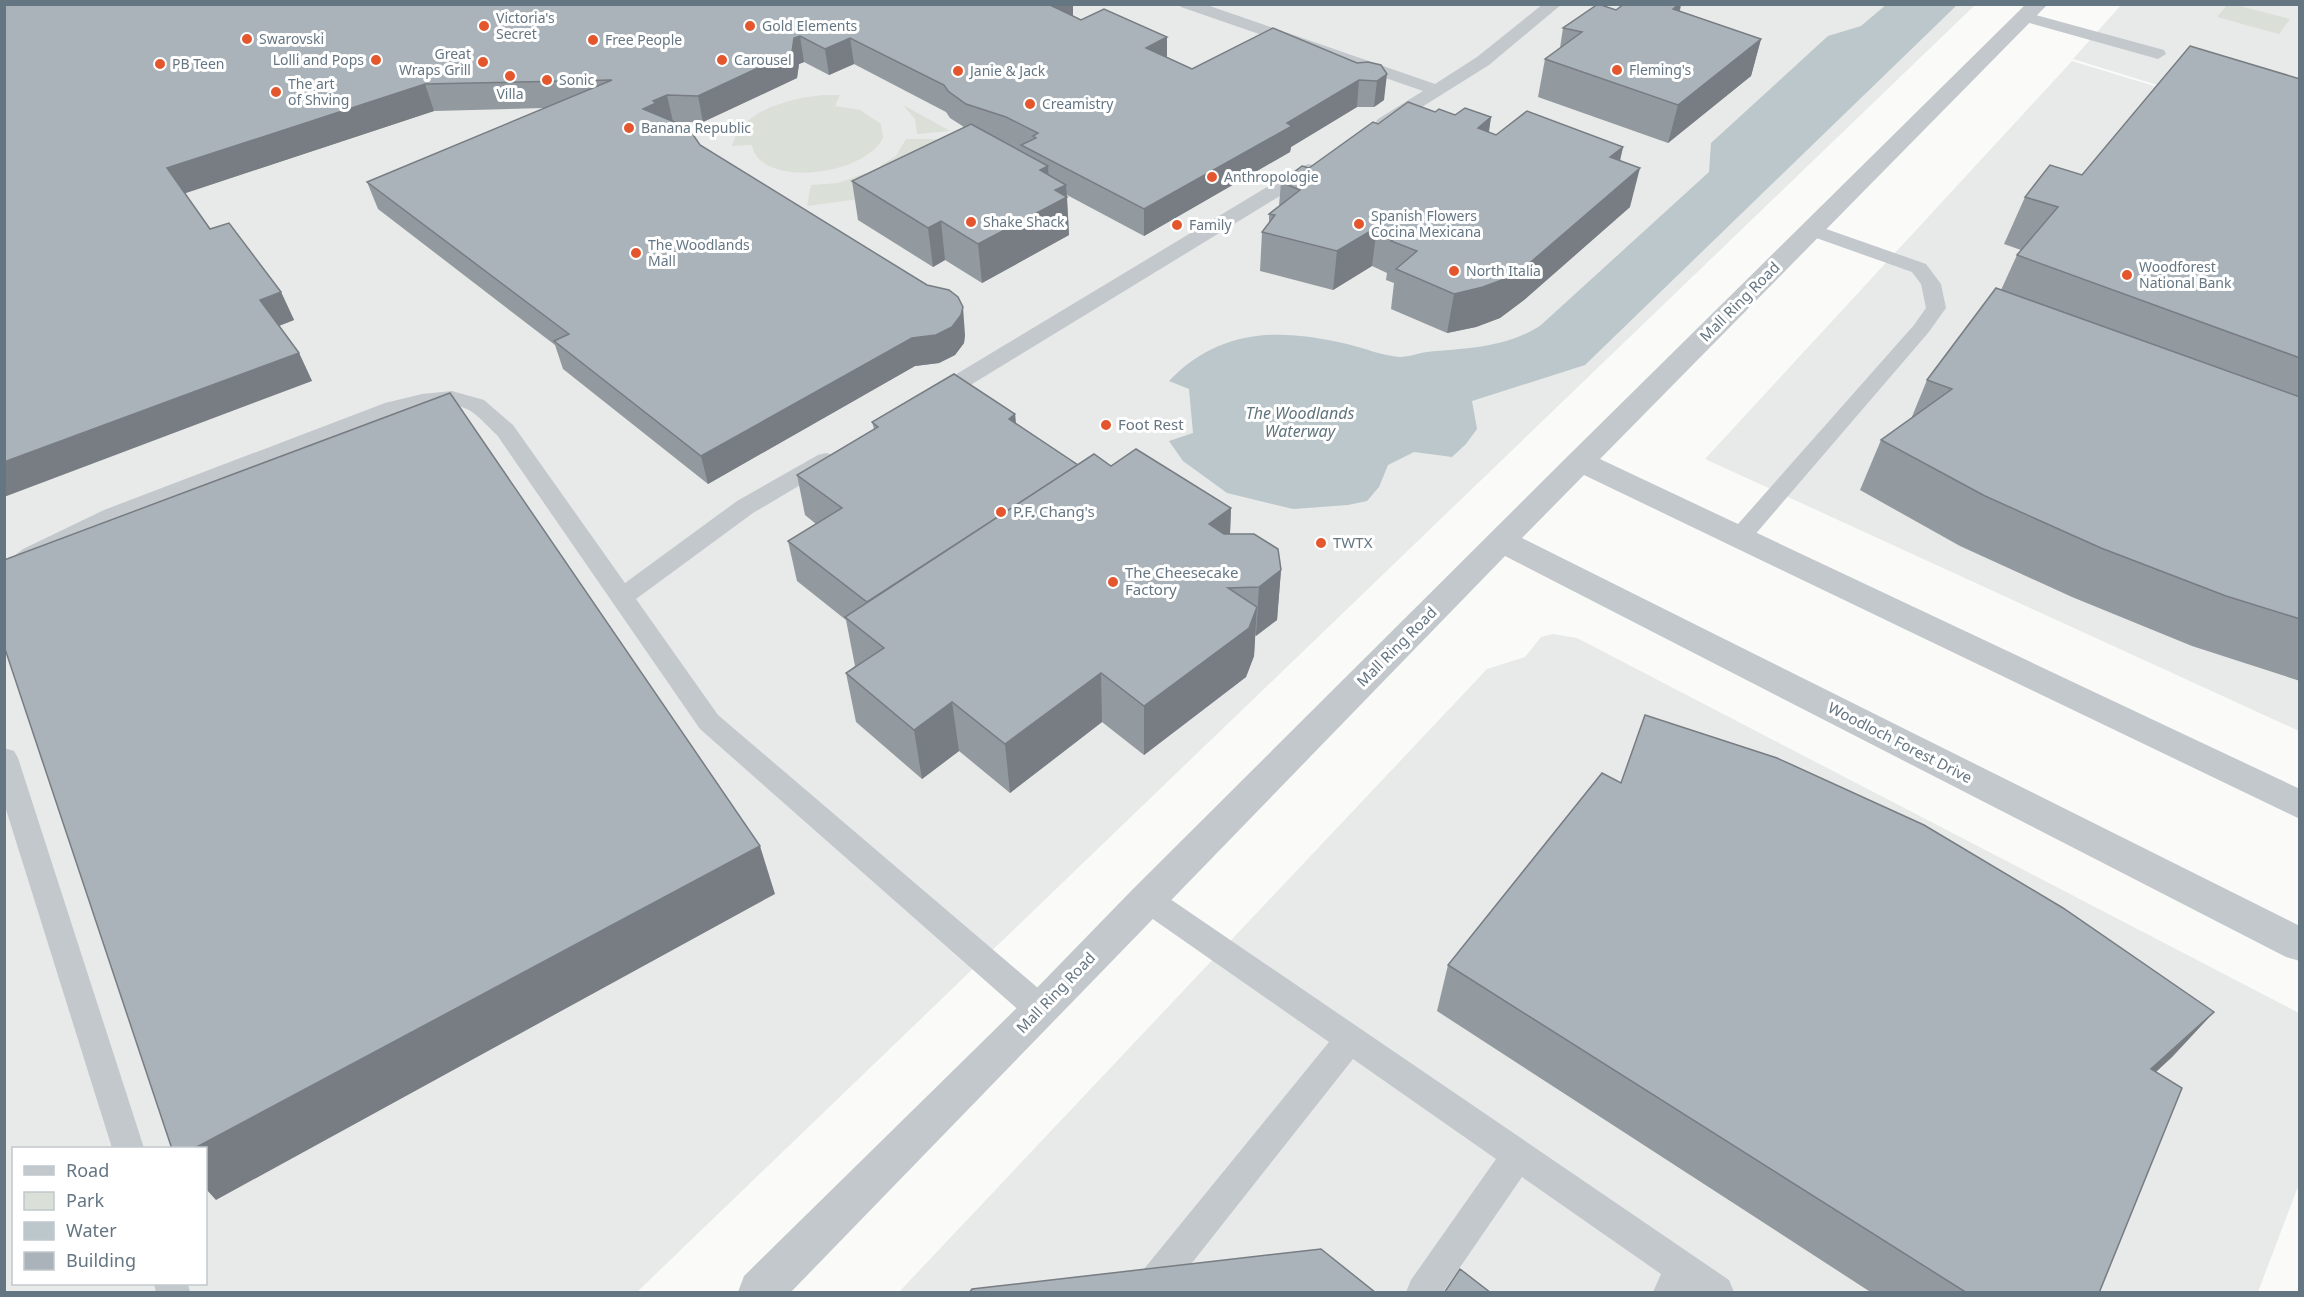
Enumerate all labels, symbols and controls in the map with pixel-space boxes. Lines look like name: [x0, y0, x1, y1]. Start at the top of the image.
place label: Victoria's Secret: [496, 8, 555, 43]
place label: Gold Elements: [762, 16, 858, 35]
marker: Victoria's Secret: [477, 19, 491, 33]
marker: Gold Elements: [743, 19, 757, 33]
place label: Swarovski: [259, 29, 324, 48]
place label: Free People: [605, 30, 682, 49]
marker: Swarovski: [240, 32, 254, 46]
marker: Free People: [586, 33, 600, 47]
place label: Great Wraps Grill: [399, 44, 471, 79]
place label: Lolli and Pops: [273, 50, 364, 69]
place label: Carousel: [734, 50, 792, 69]
marker: Lolli and Pops: [369, 53, 383, 67]
marker: Carousel: [715, 53, 729, 67]
place label: PB Teen: [172, 54, 224, 73]
marker: Great Wraps Grill: [476, 55, 490, 69]
marker: PB Teen: [153, 57, 167, 71]
place label: Fleming's: [1629, 60, 1691, 79]
place label: Janie & Jack: [968, 61, 1046, 80]
marker: Fleming's: [1610, 63, 1624, 77]
marker: Janie & Jack: [951, 64, 965, 78]
marker: Villa: [503, 69, 517, 83]
place label: Sonic: [559, 70, 594, 89]
marker: Sonic: [540, 73, 554, 87]
place label: The art of Shving: [288, 74, 349, 109]
place label: Villa: [496, 84, 524, 103]
marker: The art of Shving: [269, 85, 283, 99]
place label: Creamistry: [1042, 94, 1114, 113]
marker: Creamistry: [1023, 97, 1037, 111]
place label: Banana Republic: [641, 118, 751, 137]
marker: Banana Republic: [622, 121, 636, 135]
place label: Anthropologie: [1224, 167, 1319, 186]
marker: Anthropologie: [1205, 170, 1219, 184]
place label: Spanish Flowers Cocina Mexicana: [1371, 206, 1481, 241]
place label: Shake Shack: [983, 212, 1065, 231]
marker: Shake Shack: [964, 215, 978, 229]
place label: Family: [1189, 215, 1232, 234]
marker: Spanish Flowers Cocina Mexicana: [1352, 217, 1366, 231]
marker: Family: [1170, 218, 1184, 232]
place label: The Woodlands Mall: [648, 235, 750, 270]
marker: The Woodlands Mall: [629, 246, 643, 260]
street label: Mall Ring Road: [1695, 257, 1784, 346]
place label: Woodforest National Bank: [2139, 257, 2232, 292]
place label: North Italia: [1466, 261, 1541, 280]
marker: North Italia: [1447, 264, 1461, 278]
marker: Woodforest National Bank: [2120, 268, 2134, 282]
water label: The Woodlands Waterway: [1246, 402, 1354, 442]
place label: Foot Rest: [1118, 414, 1184, 434]
marker: Foot Rest: [1099, 418, 1113, 432]
place label: P.F. Chang's: [1013, 501, 1095, 521]
marker: P.F. Chang's: [994, 505, 1008, 519]
place label: TWTX: [1333, 532, 1373, 552]
marker: TWTX: [1314, 536, 1328, 550]
place label: The Cheesecake Factory: [1125, 562, 1238, 599]
marker: The Cheesecake Factory: [1106, 575, 1120, 589]
street label: Mall Ring Road: [1352, 602, 1441, 691]
street label: Woodloch Forest Drive: [1825, 697, 1976, 787]
street label: Mall Ring Road: [1012, 947, 1099, 1037]
legend: [12, 1147, 207, 1285]
text: Road: [66, 1158, 109, 1182]
text: Park: [66, 1188, 104, 1212]
text: Water: [66, 1218, 117, 1242]
text: Building: [66, 1248, 136, 1272]

